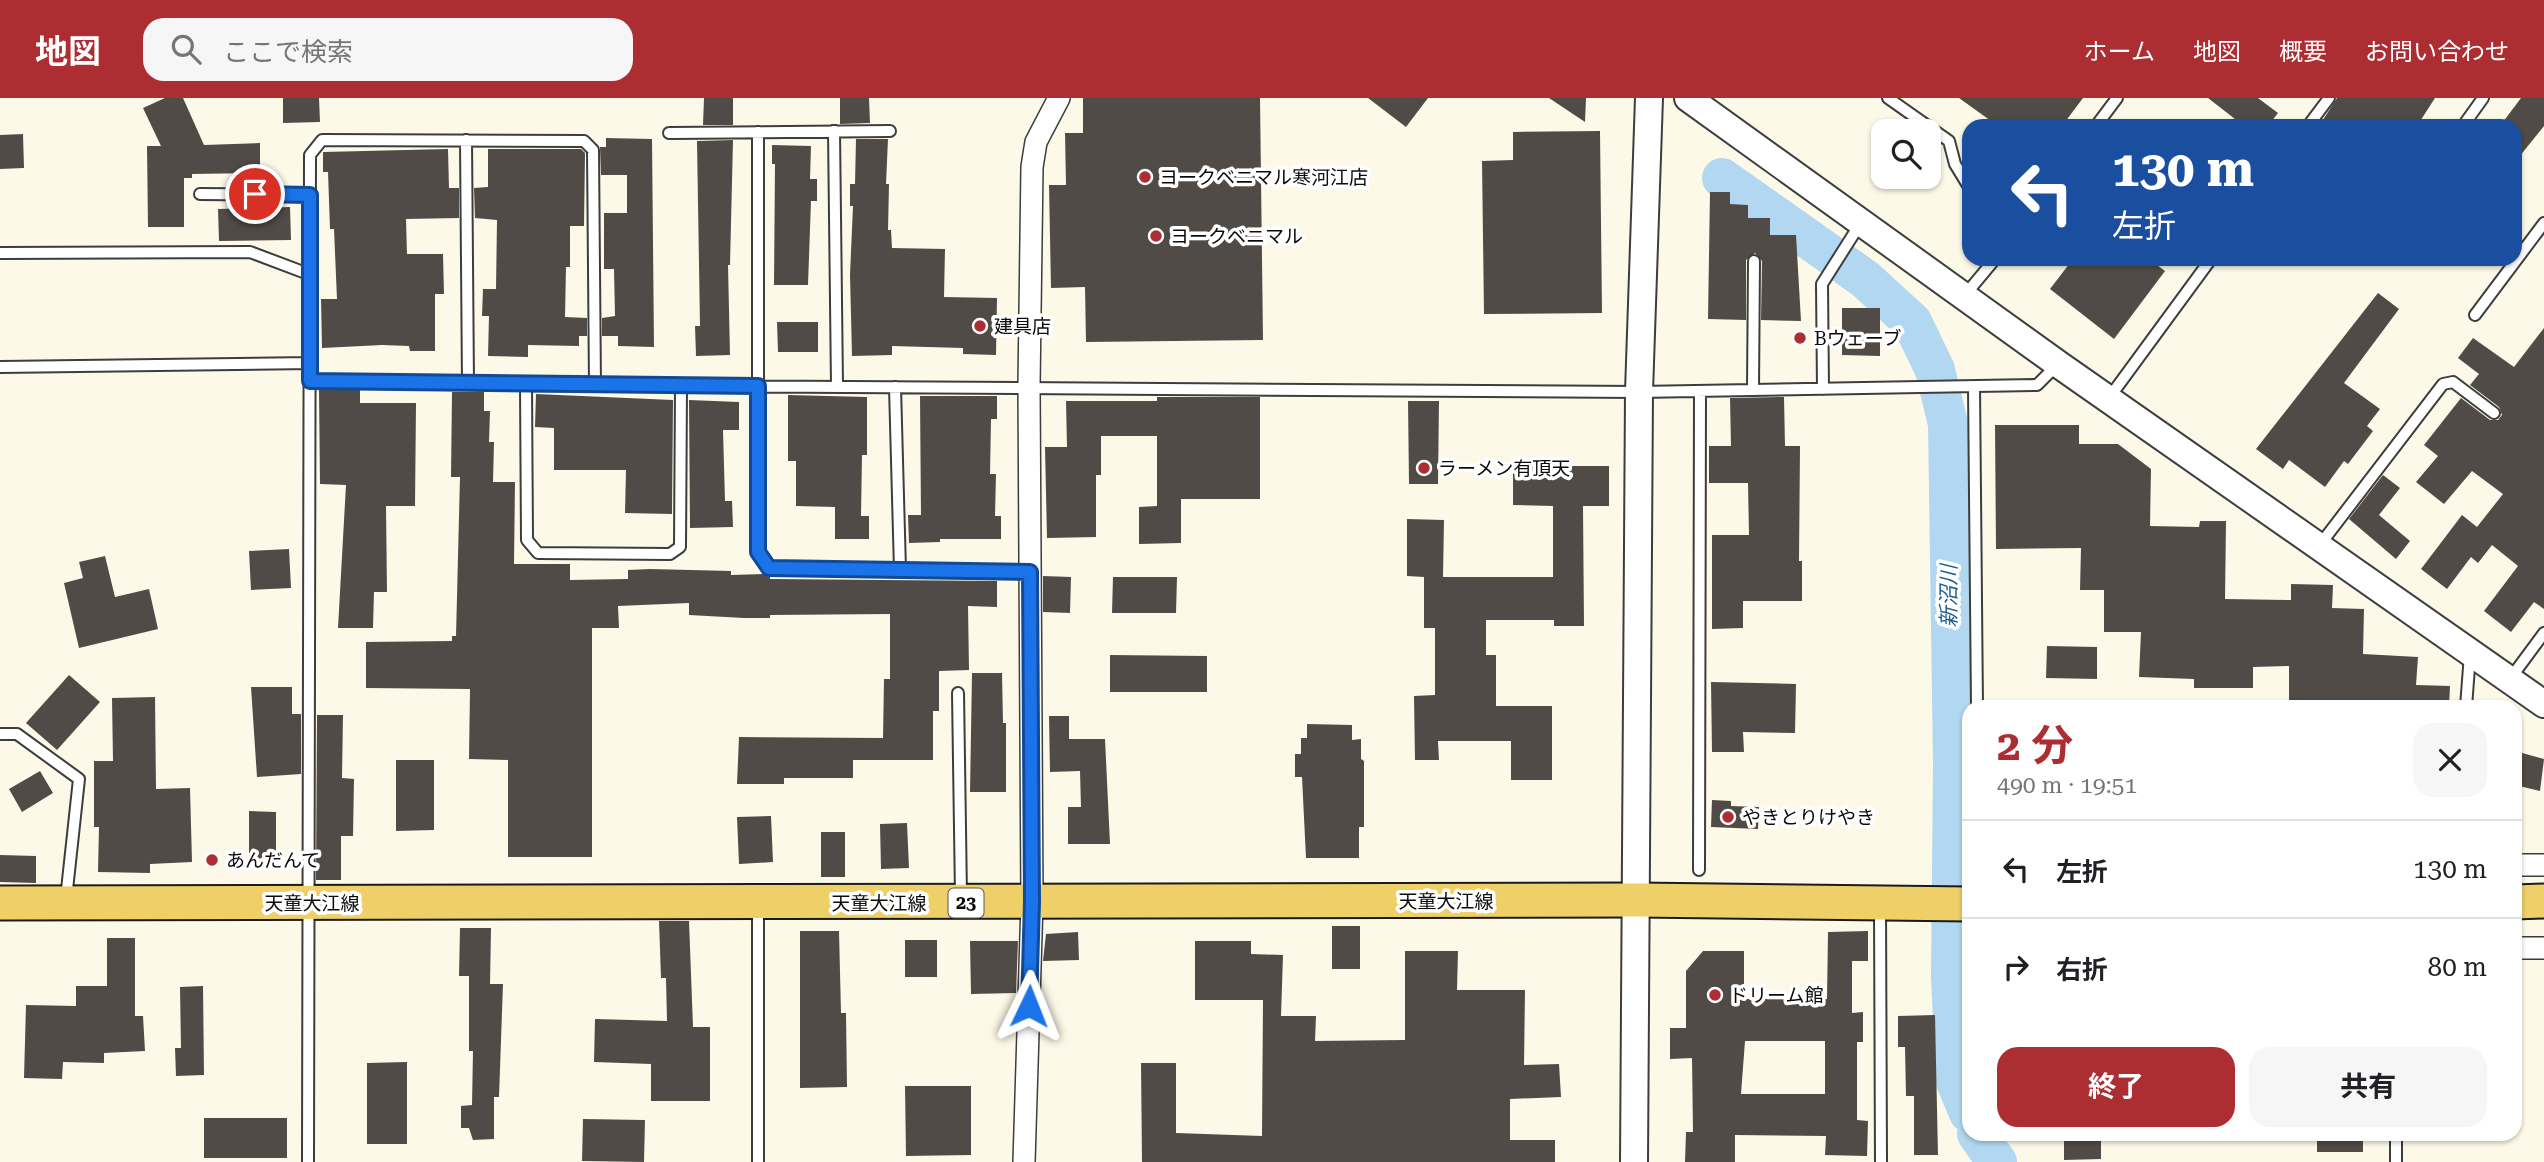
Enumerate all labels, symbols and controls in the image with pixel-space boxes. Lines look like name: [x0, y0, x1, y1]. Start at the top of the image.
search box: [143, 18, 633, 81]
icon: search: [167, 30, 205, 68]
text: 地図: [35, 32, 101, 71]
text: ここで検索: [223, 37, 353, 67]
text: ホーム: [2084, 38, 2155, 66]
text: 地図: [2193, 38, 2241, 66]
text: 概要: [2279, 38, 2327, 66]
text: お問い合わせ: [2365, 38, 2509, 66]
map controls: [1871, 119, 1941, 189]
button: search: [1871, 119, 1941, 189]
text: 130 m: [2112, 141, 2254, 198]
icon: left: [1997, 147, 2088, 238]
pin: [225, 164, 285, 224]
place label: ヨークベニマル寒河江店: [1159, 166, 1368, 189]
marker: ヨークベニマル寒河江店: [1137, 169, 1153, 185]
icon: arrive: [236, 175, 274, 213]
text: 左折: [2112, 207, 2176, 245]
place label: ヨークベニマル: [1170, 225, 1303, 248]
marker: ヨークベニマル: [1148, 228, 1164, 244]
place label: 建具店: [994, 315, 1051, 338]
marker: 建具店: [972, 318, 988, 334]
place label: Bウェーブ: [1814, 327, 1902, 350]
marker: Bウェーブ: [1792, 330, 1808, 346]
place label: ラーメン有頂天: [1438, 457, 1570, 480]
marker: ラーメン有頂天: [1416, 460, 1432, 476]
water label: 新沼川: [1937, 563, 1961, 628]
text: 2 分: [1997, 721, 2073, 770]
button: close: [2413, 723, 2487, 797]
text: 490 m · 19:51: [1997, 772, 2137, 799]
place label: やきとりけやき: [1742, 806, 1875, 829]
marker: やきとりけやき: [1720, 809, 1736, 825]
place label: あんだんて: [226, 849, 320, 872]
icon: left: [1997, 850, 2035, 888]
marker: あんだんて: [204, 852, 220, 868]
text: 130 m: [2413, 854, 2487, 884]
text: 左折: [2056, 857, 2108, 887]
road number: 23: [948, 888, 984, 918]
street label: 天童大江線: [1398, 890, 1494, 913]
street label: 天童大江線: [264, 892, 360, 915]
street label: 天童大江線: [831, 892, 927, 915]
icon: right: [1997, 948, 2035, 986]
text: 80 m: [2428, 952, 2487, 982]
text: 右折: [2056, 955, 2108, 985]
position arrow: [992, 969, 1066, 1043]
place label: ドリーム館: [1729, 984, 1823, 1007]
marker: ドリーム館: [1707, 987, 1723, 1003]
button: 終了: [1997, 1047, 2235, 1127]
button: 共有: [2249, 1047, 2487, 1127]

